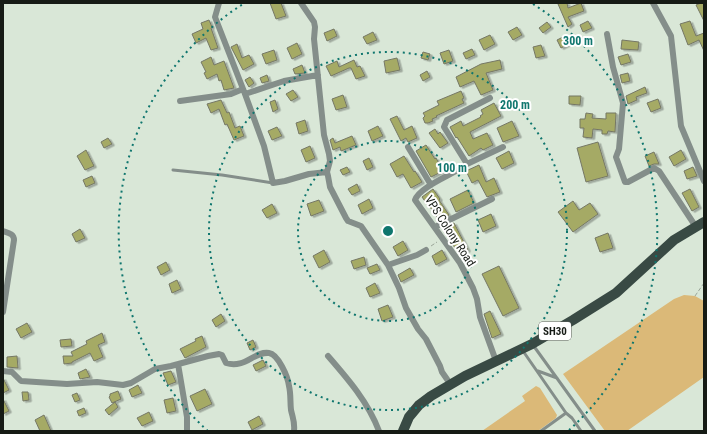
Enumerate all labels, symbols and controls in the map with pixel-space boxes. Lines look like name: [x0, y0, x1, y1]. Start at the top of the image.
text: 300 m: [563, 34, 593, 48]
text: 200 m: [500, 98, 530, 112]
text: 100 m: [437, 161, 467, 175]
street label: VPS Colony Road: [422, 193, 478, 269]
centre of rings: [381, 224, 395, 238]
road number: SH30: [539, 322, 571, 340]

